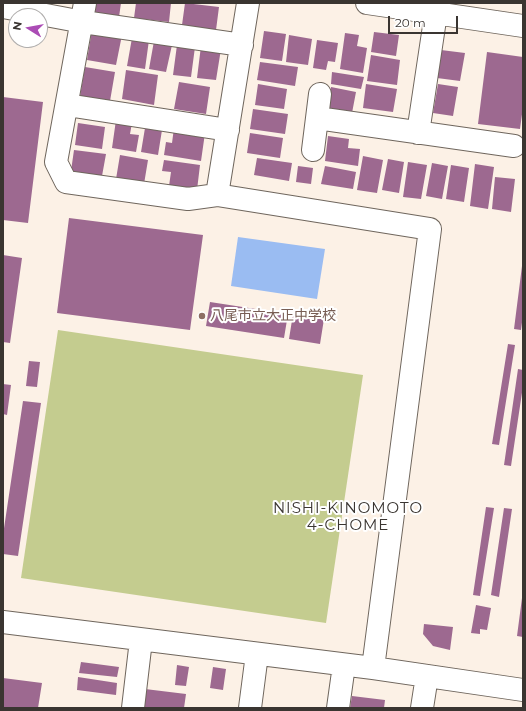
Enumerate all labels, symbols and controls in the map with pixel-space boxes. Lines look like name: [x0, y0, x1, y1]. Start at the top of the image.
north arrow: [8, 8, 48, 48]
scale bar: [390, 8, 460, 34]
text: 20 m: [395, 15, 426, 30]
text: N: [9, 20, 25, 32]
place label: 八尾市立大正中学校: [210, 308, 336, 324]
marker: 八尾市立大正中学校: [197, 311, 207, 321]
district label: NISHI-KINOMOTO 4-CHOME: [273, 500, 423, 535]

